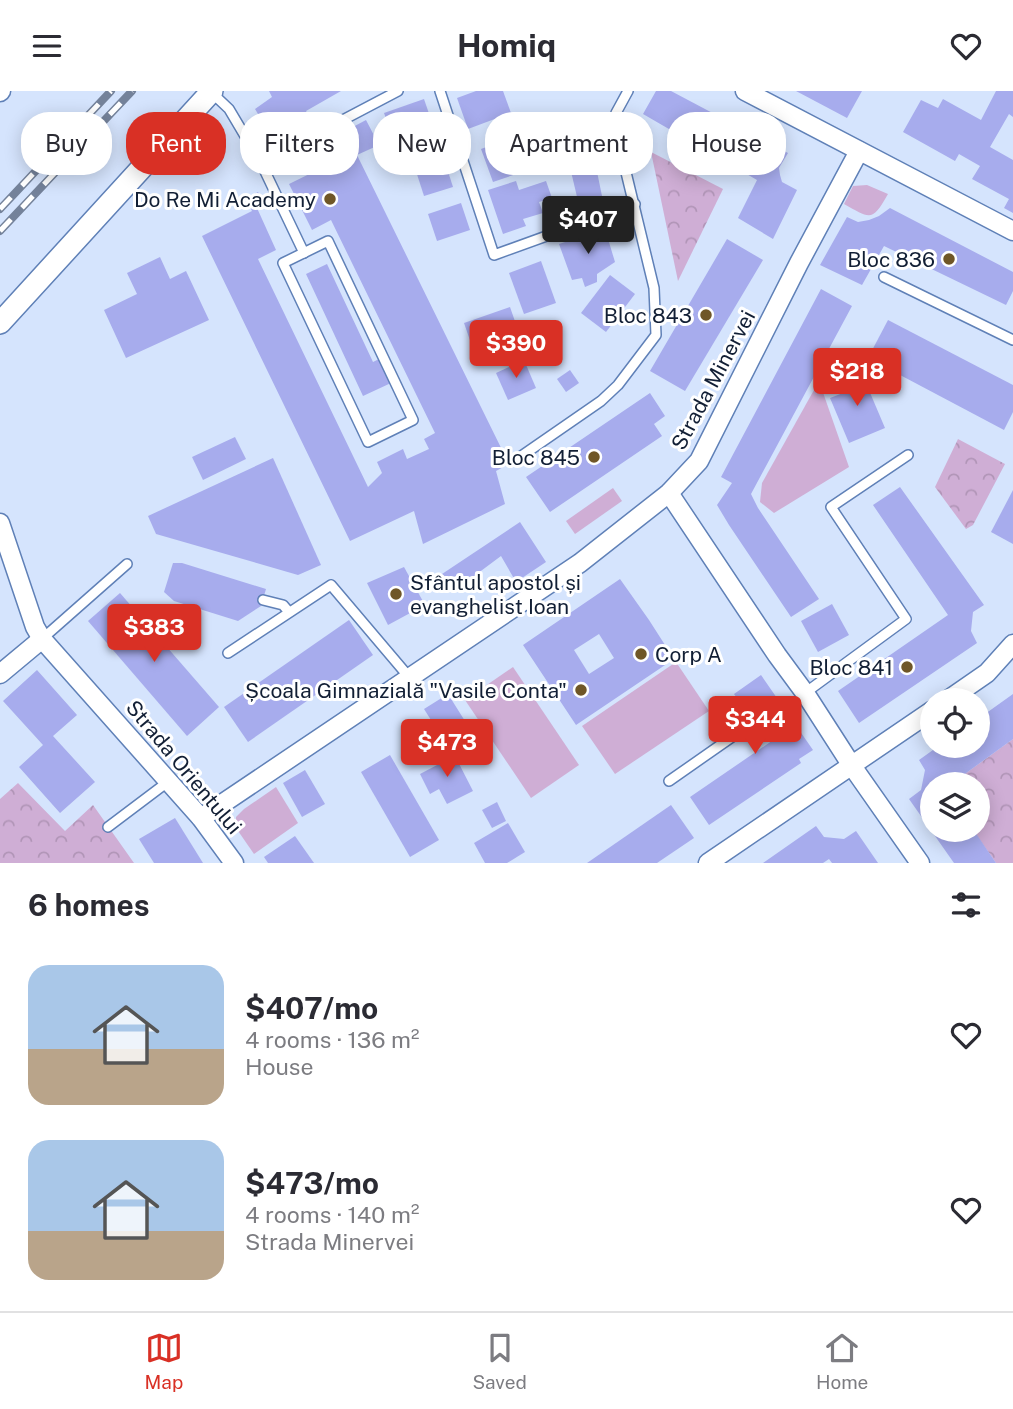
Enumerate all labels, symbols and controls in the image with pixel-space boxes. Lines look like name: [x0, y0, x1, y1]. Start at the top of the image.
icon: menu: [28, 27, 66, 65]
text: Homiq: [457, 27, 556, 64]
icon: heart: [947, 27, 985, 65]
chip: Buy: [21, 112, 112, 175]
chip: Rent: [126, 112, 226, 175]
chip: Filters: [240, 112, 359, 175]
chip: New: [373, 112, 471, 175]
chip: Apartment: [485, 112, 653, 175]
chip: House: [667, 112, 786, 175]
place label: Do Re Mi Academy: [134, 187, 316, 212]
marker: Do Re Mi Academy: [322, 191, 338, 207]
pin: $407: [547, 197, 629, 256]
text: $407: [558, 205, 618, 232]
place label: Bloc 836: [847, 247, 935, 272]
marker: Bloc 836: [941, 251, 957, 267]
place label: Bloc 843: [604, 303, 692, 328]
street label: Strada Minervei: [666, 306, 760, 454]
marker: Bloc 843: [698, 307, 714, 323]
pin: $390: [475, 321, 557, 380]
text: $390: [486, 329, 546, 356]
pin: $218: [816, 349, 898, 408]
text: $218: [829, 357, 885, 384]
place label: Bloc 845: [492, 445, 580, 470]
marker: Bloc 845: [586, 449, 602, 465]
place label: Sfântul apostol și evanghelist Ioan: [410, 570, 581, 619]
marker: Sfântul apostol și evanghelist Ioan: [388, 586, 404, 602]
pin: $383: [113, 605, 195, 664]
text: $383: [123, 613, 185, 640]
place label: Corp A: [655, 642, 722, 667]
marker: Corp A: [633, 646, 649, 662]
place label: Bloc 841: [810, 655, 893, 680]
marker: Bloc 841: [899, 659, 915, 675]
place label: Școala Gimnazială "Vasile Conta": [245, 678, 567, 703]
marker: Școala Gimnazială "Vasile Conta": [573, 682, 589, 698]
map controls: [920, 688, 990, 842]
button: locate: [920, 688, 990, 758]
street label: Strada Orientului: [121, 695, 247, 839]
pin: $344: [714, 697, 796, 756]
text: $344: [724, 705, 786, 732]
pin: $473: [406, 719, 488, 779]
text: $473: [417, 728, 477, 755]
button: layers: [920, 772, 990, 842]
icon: filters: [947, 886, 985, 924]
text: 6 homes: [28, 887, 150, 923]
text: $407/mo: [245, 990, 378, 1026]
icon: home: [84, 993, 168, 1077]
icon: heart: [947, 1016, 985, 1054]
text: 4 rooms · 136 m²: [245, 1026, 419, 1053]
text: House: [245, 1053, 313, 1080]
text: $473/mo: [245, 1165, 379, 1201]
icon: home: [84, 1168, 168, 1252]
icon: heart: [947, 1191, 985, 1229]
text: 4 rooms · 140 m²: [245, 1201, 419, 1228]
text: Strada Minervei: [245, 1228, 414, 1255]
tab: Map: [145, 1329, 183, 1393]
tab: Saved: [472, 1329, 527, 1393]
tab: Home: [816, 1329, 868, 1393]

